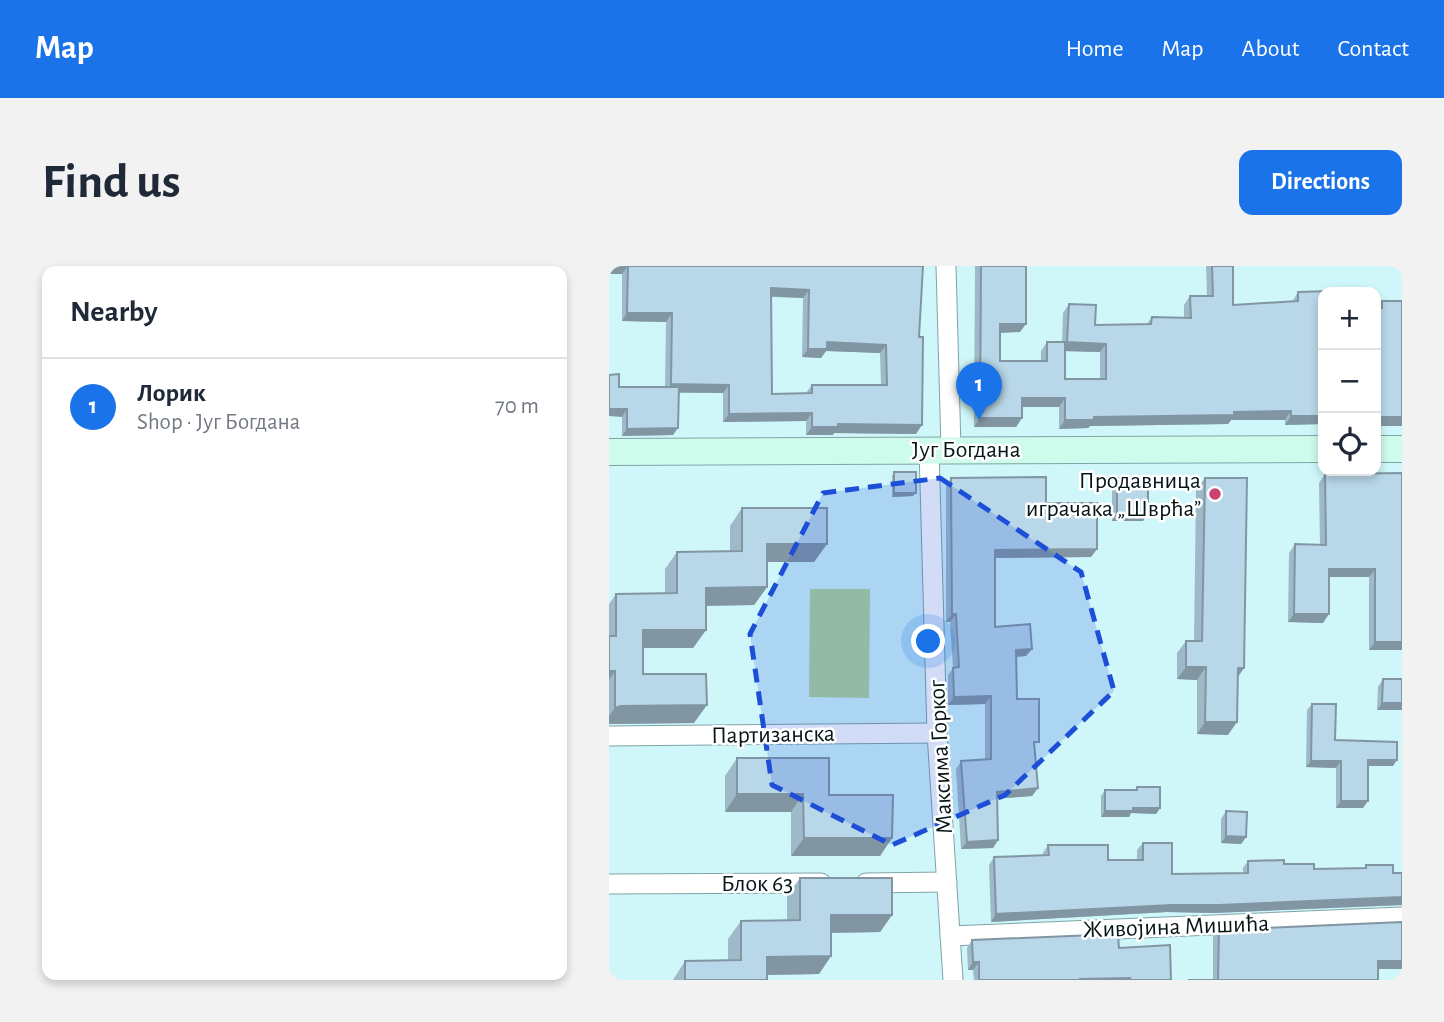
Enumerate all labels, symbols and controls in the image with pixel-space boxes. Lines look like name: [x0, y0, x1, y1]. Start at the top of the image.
text: Map: [35, 32, 94, 65]
text: Home: [1066, 37, 1124, 61]
text: Map: [1162, 37, 1204, 61]
text: About: [1242, 37, 1299, 61]
text: Contact: [1337, 37, 1409, 61]
button: Directions: [1239, 150, 1402, 215]
text: Find us: [42, 158, 181, 207]
map controls: [1318, 287, 1381, 476]
button: +: [1318, 287, 1381, 350]
text: Nearby: [70, 297, 158, 327]
button: −: [1318, 350, 1381, 413]
pin: 1: [956, 362, 1002, 420]
text: Лорик: [137, 380, 206, 406]
text: 1: [89, 395, 97, 418]
text: 70 m: [495, 395, 539, 418]
text: Shop · Југ Богдана: [137, 411, 300, 434]
button: locate: [1318, 413, 1381, 476]
street label: Југ Богдана: [911, 438, 1021, 462]
place label: Продавница играчака „Шврћа”: [1026, 469, 1201, 521]
marker: Продавница играчака „Шврћа”: [1207, 486, 1223, 502]
your location: [911, 624, 945, 658]
street label: Максима Горког: [925, 679, 957, 835]
street label: Партизанска: [711, 722, 835, 748]
street label: Блок 63: [721, 872, 793, 896]
street label: Живојина Мишића: [1082, 912, 1270, 942]

